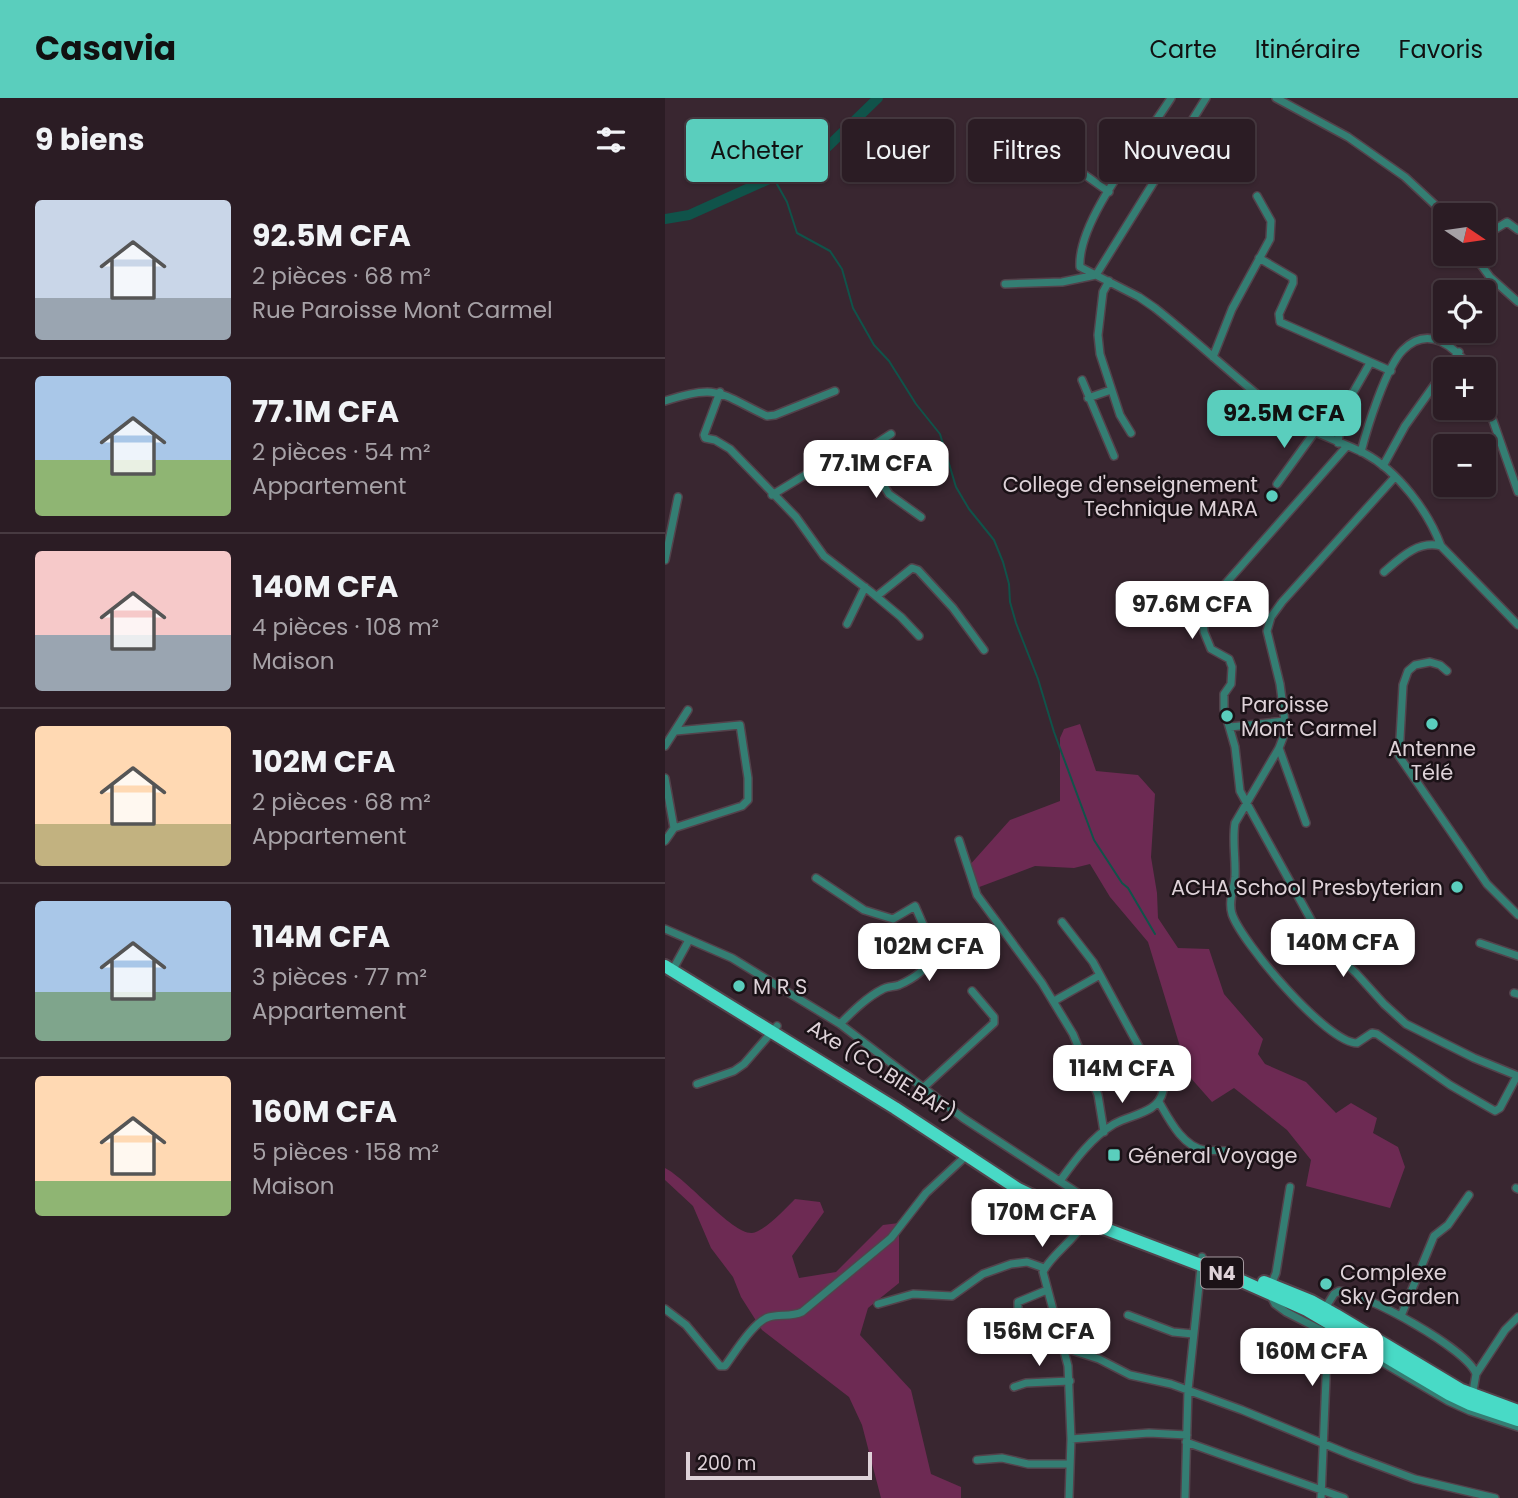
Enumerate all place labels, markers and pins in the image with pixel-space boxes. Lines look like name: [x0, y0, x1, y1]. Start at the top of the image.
pin: 92.5M CFA: [1204, 390, 1364, 450]
pin: 77.1M CFA: [796, 440, 956, 500]
place label: College d'enseignement Technique MARA: [1003, 470, 1258, 523]
marker: College d'enseignement Technique MARA: [1264, 488, 1280, 504]
pin: 97.6M CFA: [1112, 582, 1272, 641]
place label: Paroisse Mont Carmel: [1241, 690, 1377, 743]
marker: Paroisse Mont Carmel: [1219, 708, 1235, 724]
marker: Antenne Télé: [1424, 716, 1440, 732]
place label: Antenne Télé: [1388, 734, 1476, 787]
place label: ACHA School Presbyterian: [1171, 873, 1443, 902]
marker: ACHA School Presbyterian: [1449, 879, 1465, 895]
pin: 140M CFA: [1271, 920, 1415, 979]
pin: 102M CFA: [857, 924, 1001, 983]
place label: M R S: [753, 972, 807, 1001]
marker: M R S: [731, 978, 747, 994]
pin: 114M CFA: [1050, 1046, 1194, 1105]
place label: Géneral Voyage: [1128, 1141, 1298, 1170]
marker: Géneral Voyage: [1106, 1147, 1122, 1163]
pin: 170M CFA: [970, 1190, 1114, 1249]
place label: Complexe Sky Garden: [1340, 1258, 1460, 1311]
marker: Complexe Sky Garden: [1318, 1276, 1334, 1292]
pin: 156M CFA: [967, 1308, 1111, 1368]
pin: 160M CFA: [1240, 1328, 1384, 1388]

